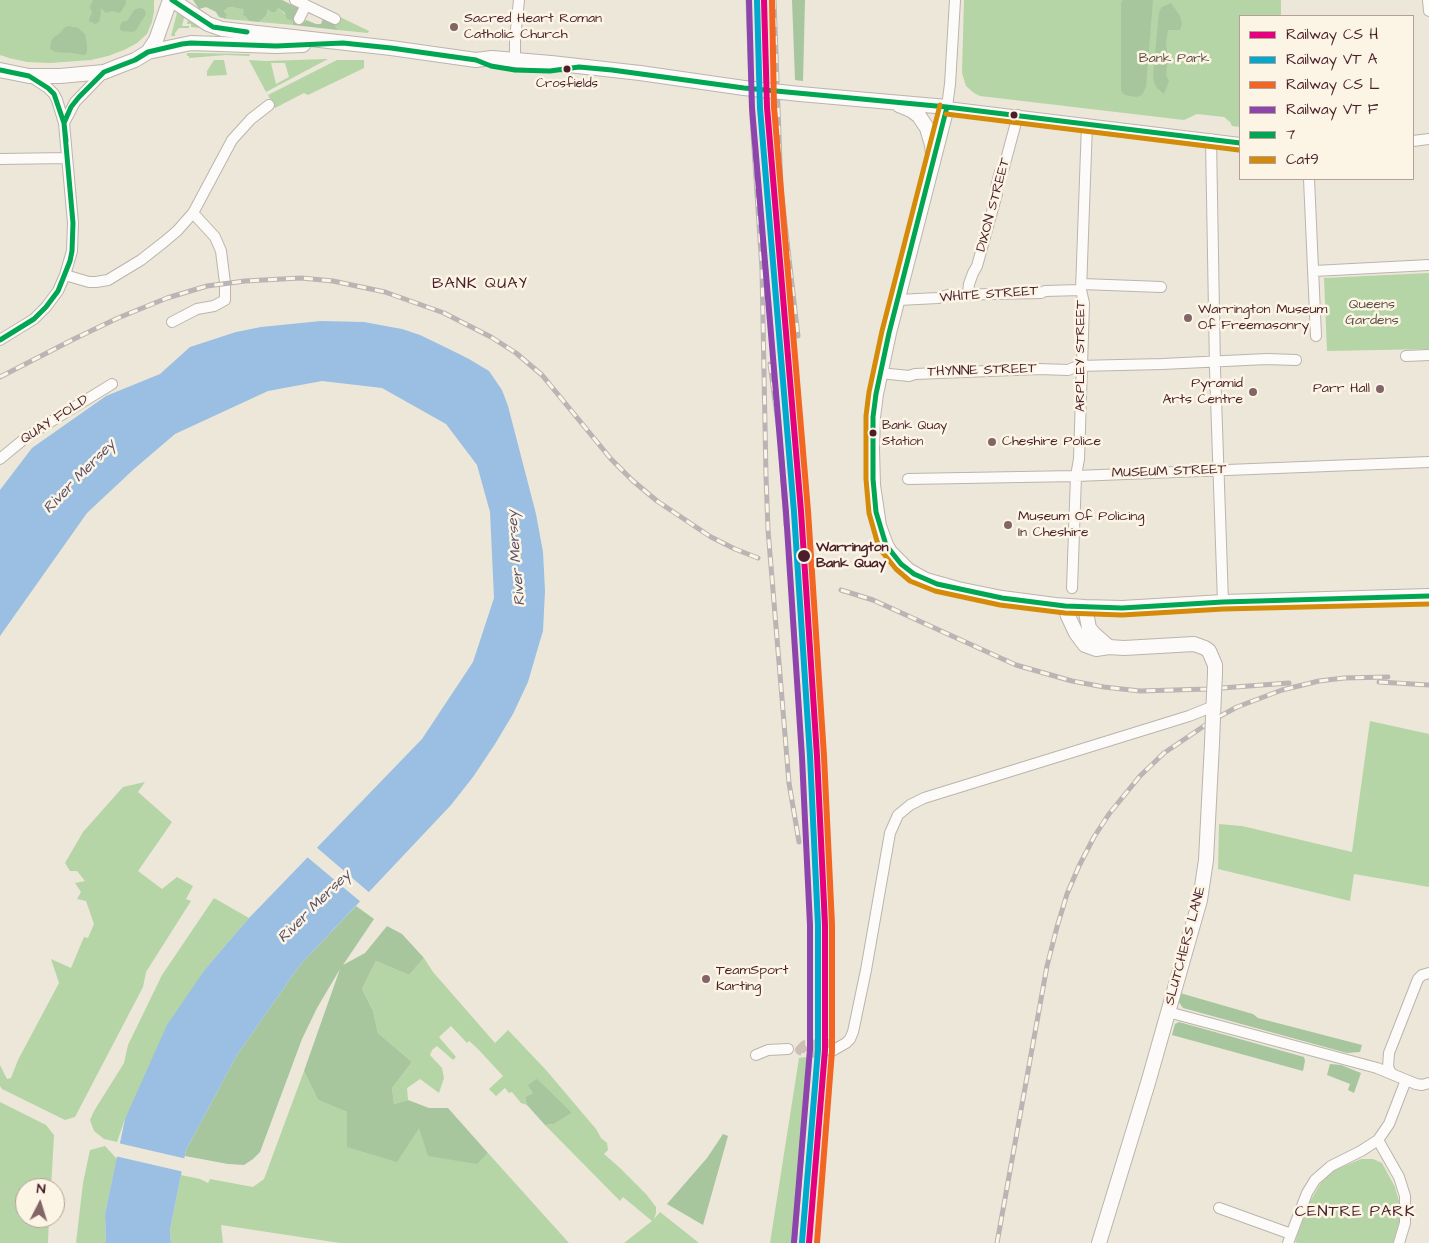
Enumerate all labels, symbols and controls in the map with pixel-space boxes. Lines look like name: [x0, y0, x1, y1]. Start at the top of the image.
place label: Sacred Heart Roman Catholic Church: [464, 11, 602, 44]
legend: [1239, 15, 1414, 180]
marker: Sacred Heart Roman Catholic Church: [448, 21, 460, 33]
text: Railway CS H: [1286, 24, 1378, 45]
text: Railway VT A: [1286, 49, 1377, 70]
park label: Bank Park: [1139, 51, 1209, 67]
marker: Crosfields: [562, 64, 572, 74]
text: Railway CS L: [1286, 74, 1380, 95]
place label: Crosfields: [536, 76, 598, 92]
text: Railway VT F: [1286, 99, 1378, 120]
unlabelled marker: [1009, 110, 1019, 120]
text: 7: [1286, 124, 1295, 145]
text: Cat9: [1286, 149, 1319, 170]
street label: DIXON STREET: [973, 156, 1015, 254]
district label: BANK QUAY: [431, 275, 529, 295]
street label: WHITE STREET: [939, 283, 1039, 307]
park label: Queens Gardens: [1345, 297, 1399, 330]
street label: ARPLEY STREET: [1073, 300, 1089, 412]
place label: Warrington Museum Of Freemasonry: [1198, 302, 1328, 334]
marker: Warrington Museum Of Freemasonry: [1182, 312, 1194, 324]
street label: THYNNE STREET: [927, 361, 1037, 381]
place label: Pyramid Arts Centre: [1163, 376, 1243, 408]
place label: Parr Hall: [1313, 381, 1370, 397]
marker: Parr Hall: [1374, 383, 1386, 395]
marker: Pyramid Arts Centre: [1247, 386, 1259, 398]
street label: QUAY FOLD: [18, 392, 92, 448]
place label: Bank Quay Station: [882, 418, 947, 449]
marker: Bank Quay Station: [868, 428, 878, 438]
place label: Cheshire Police: [1002, 434, 1101, 450]
water label: River Mersey: [40, 436, 120, 518]
marker: Cheshire Police: [986, 436, 998, 448]
street label: MUSEUM STREET: [1111, 462, 1227, 482]
water label: River Mersey: [504, 509, 530, 607]
place label: Museum Of Policing In Cheshire: [1018, 509, 1145, 542]
marker: Museum Of Policing In Cheshire: [1002, 519, 1014, 531]
place label: Warrington Bank Quay: [816, 540, 889, 572]
marker: Warrington Bank Quay: [796, 548, 812, 564]
water label: River Mersey: [275, 867, 355, 947]
street label: SLUTCHERS LANE: [1162, 885, 1210, 1007]
place label: TeamSport Karting: [716, 963, 788, 996]
marker: TeamSport Karting: [700, 973, 712, 985]
north arrow: [15, 1178, 65, 1228]
text: N: [36, 1179, 46, 1199]
district label: CENTRE PARK: [1293, 1203, 1417, 1223]

